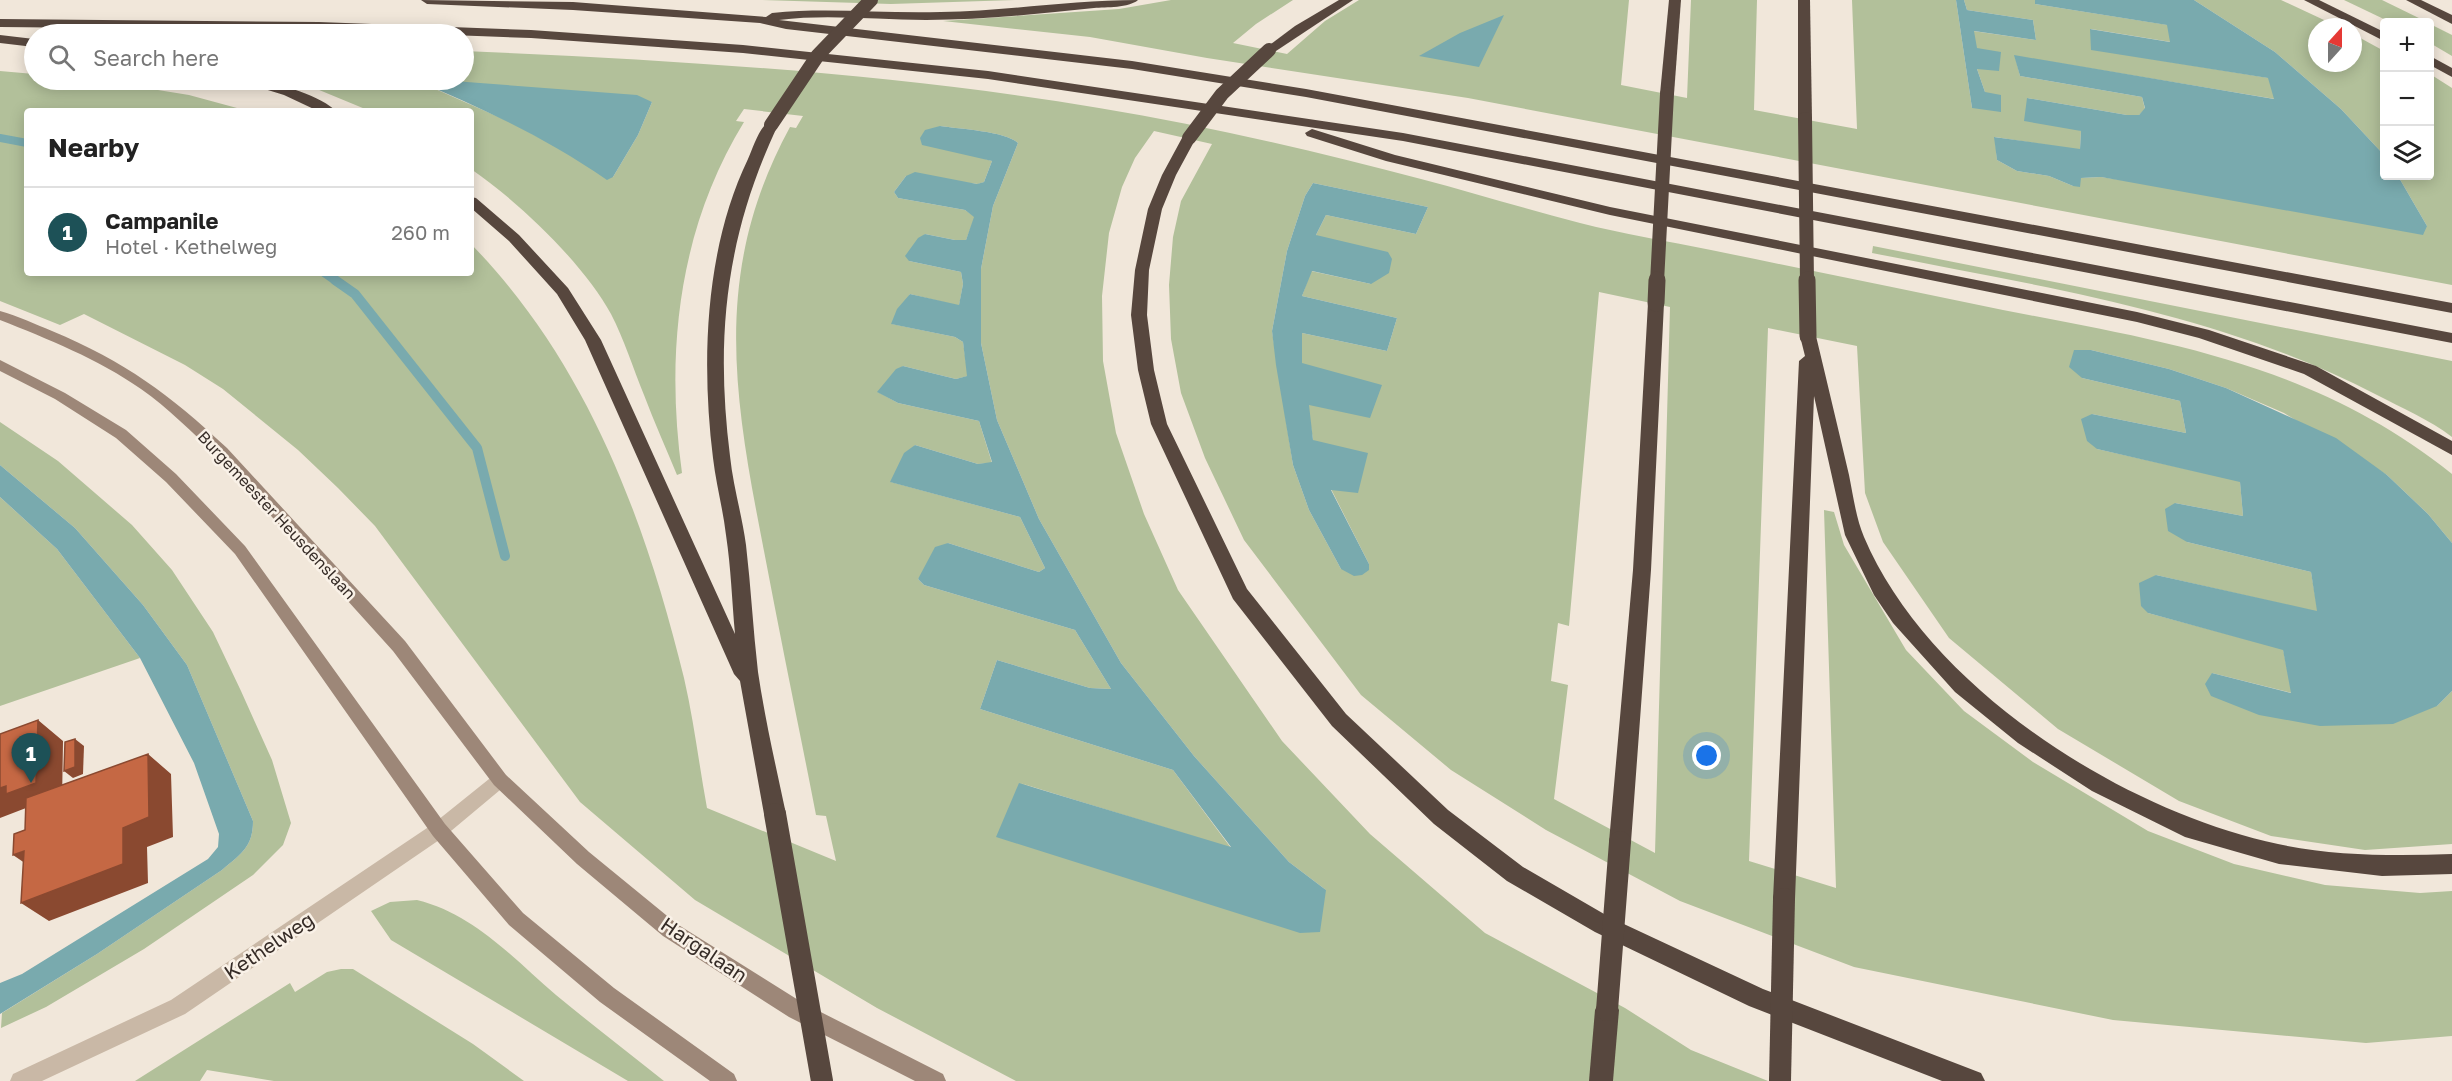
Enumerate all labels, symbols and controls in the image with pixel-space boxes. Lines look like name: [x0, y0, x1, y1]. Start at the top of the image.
north arrow: [2308, 18, 2362, 72]
map controls: [2380, 18, 2434, 180]
button: +: [2380, 18, 2434, 72]
search box: [24, 24, 474, 90]
icon: search: [45, 41, 78, 74]
text: Search here: [93, 44, 219, 71]
button: −: [2380, 72, 2434, 126]
button: layers: [2380, 126, 2434, 180]
text: Nearby: [48, 132, 139, 163]
text: Campanile: [105, 207, 219, 234]
text: 1: [62, 220, 73, 244]
text: 260 m: [391, 220, 450, 244]
text: Hotel · Kethelweg: [105, 234, 277, 258]
street label: Burgemeester Heusdenslaan: [194, 427, 360, 603]
pin: 1: [12, 734, 51, 783]
your location: [1692, 741, 1721, 770]
street label: Kethelweg: [219, 906, 318, 984]
street label: Hargalaan: [657, 912, 752, 987]

